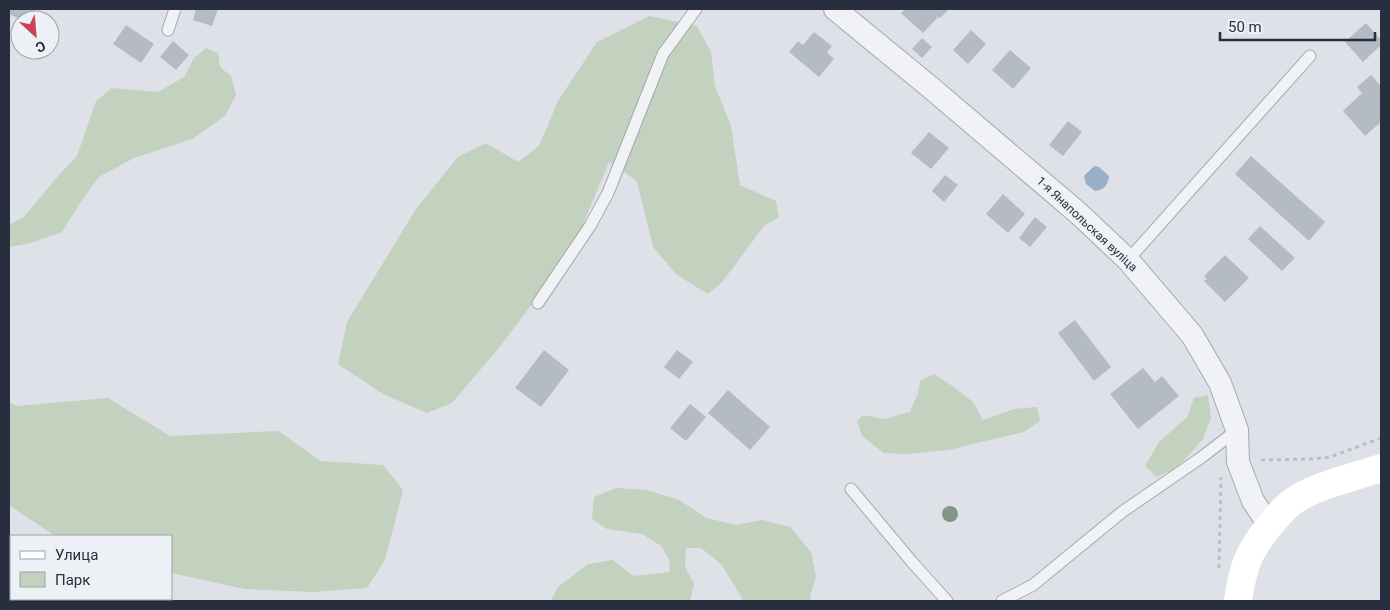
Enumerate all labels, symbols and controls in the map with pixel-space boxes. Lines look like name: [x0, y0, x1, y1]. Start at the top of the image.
north arrow: [10, 10, 60, 60]
scale bar: [1220, 10, 1375, 42]
text: 50 m: [1228, 18, 1262, 36]
text: С: [33, 37, 48, 56]
street label: 1-я Янапольская вуліца: [1034, 174, 1140, 274]
legend: [10, 535, 172, 600]
text: Улица: [55, 546, 98, 564]
text: Парк: [55, 571, 90, 589]

